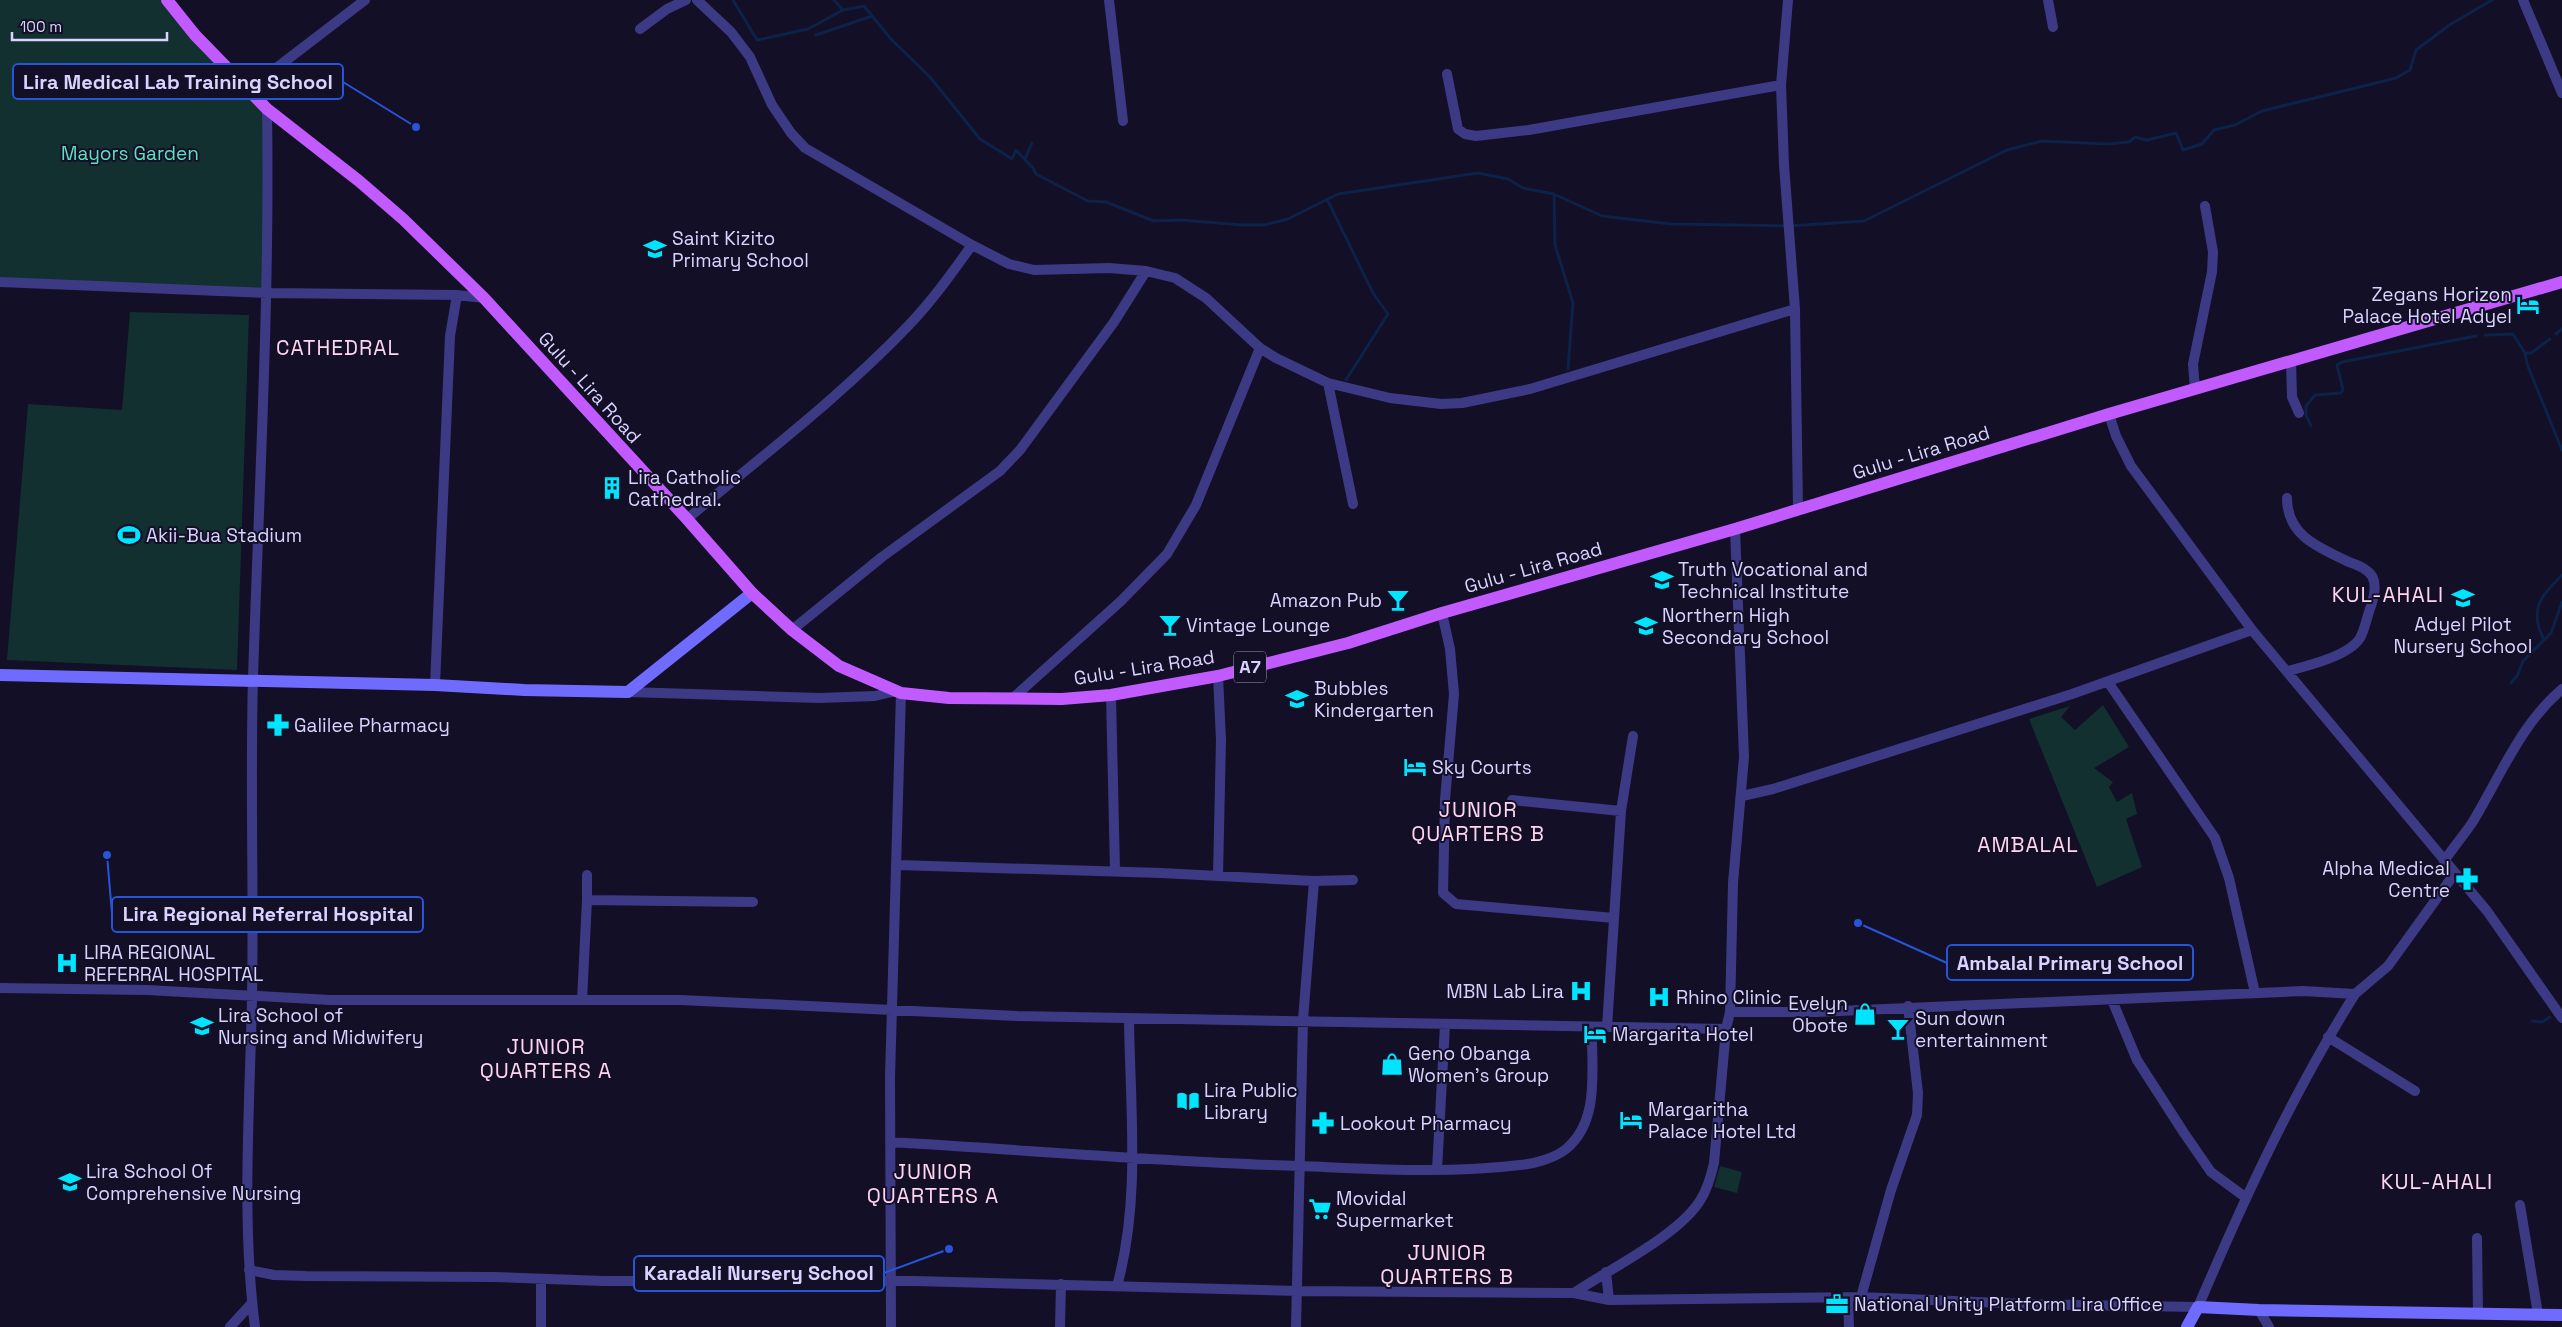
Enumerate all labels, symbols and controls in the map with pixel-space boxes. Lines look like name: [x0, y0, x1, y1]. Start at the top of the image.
scale bar: [12, 10, 168, 42]
text: 100 m: [20, 17, 62, 36]
callout: Lira Medical Lab Training School: [13, 64, 343, 99]
text: Lira Medical Lab Training School: [23, 69, 333, 95]
park label: Mayors Garden: [61, 141, 199, 166]
place label: Saint Kizito Primary School: [672, 226, 809, 273]
school or university icon: Saint Kizito Primary School: [642, 236, 668, 262]
place label: Zegans Horizon Palace Hotel Adyel: [2343, 282, 2512, 329]
hotel icon: Zegans Horizon Palace Hotel Adyel: [2515, 292, 2541, 318]
street label: Gulu - Lira Road: [533, 326, 646, 448]
district label: CATHEDRAL: [276, 334, 400, 361]
street label: Gulu - Lira Road: [1850, 420, 1993, 485]
place label: Lira Catholic Cathedral.: [628, 465, 741, 512]
building icon: Lira Catholic Cathedral.: [599, 475, 625, 501]
sports icon: Akii-Bua Stadium: [116, 522, 142, 548]
place label: Akii-Bua Stadium: [146, 523, 302, 548]
street label: Gulu - Lira Road: [1461, 536, 1605, 599]
place label: Truth Vocational and Technical Institute: [1678, 557, 1868, 604]
school or university icon: Truth Vocational and Technical Institute: [1649, 567, 1675, 593]
district label: KUL-AHALI: [2332, 581, 2444, 608]
school or university icon: Adyel Pilot Nursery School: [2450, 585, 2476, 611]
bar icon: Amazon Pub: [1385, 587, 1411, 613]
place label: Amazon Pub: [1270, 588, 1382, 613]
place label: Northern High Secondary School: [1662, 603, 1829, 650]
bar icon: Vintage Lounge: [1157, 612, 1183, 638]
place label: Adyel Pilot Nursery School: [2394, 612, 2532, 659]
place label: Vintage Lounge: [1186, 613, 1330, 638]
school or university icon: Northern High Secondary School: [1633, 613, 1659, 639]
street label: Gulu - Lira Road: [1072, 644, 1216, 691]
road number: A7: [1234, 652, 1266, 682]
place label: Bubbles Kindergarten: [1314, 676, 1434, 723]
school or university icon: Bubbles Kindergarten: [1284, 686, 1310, 712]
pharmacy icon: Galilee Pharmacy: [265, 712, 291, 738]
place label: Galilee Pharmacy: [294, 713, 450, 738]
hotel icon: Sky Courts: [1402, 754, 1428, 780]
place label: Sky Courts: [1432, 755, 1532, 780]
district label: JUNIOR QUARTERS B: [1411, 796, 1545, 847]
district label: AMBALAL: [1977, 831, 2079, 858]
place label: Alpha Medical Centre: [2322, 856, 2450, 903]
pharmacy icon: Alpha Medical Centre: [2454, 866, 2480, 892]
callout: Lira Regional Referral Hospital: [112, 897, 423, 932]
text: Lira Regional Referral Hospital: [123, 901, 413, 927]
place label: LIRA REGIONAL REFERRAL HOSPITAL: [84, 940, 263, 987]
callout: Ambalal Primary School: [1947, 945, 2193, 980]
hospital icon: LIRA REGIONAL REFERRAL HOSPITAL: [54, 950, 80, 976]
text: Ambalal Primary School: [1957, 950, 2183, 976]
hospital icon: MBN Lab Lira: [1568, 978, 1594, 1004]
place label: MBN Lab Lira: [1446, 979, 1564, 1004]
hospital icon: Rhino Clinic: [1646, 984, 1672, 1010]
place label: Rhino Clinic: [1676, 985, 1782, 1010]
place label: Evelyn Obote: [1788, 991, 1848, 1038]
shop icon: Evelyn Obote: [1852, 1001, 1878, 1027]
place label: Lira School of Nursing and Midwifery: [218, 1003, 424, 1050]
place label: Sun down entertainment: [1915, 1006, 2048, 1053]
school or university icon: Lira School of Nursing and Midwifery: [189, 1013, 215, 1039]
bar icon: Sun down entertainment: [1885, 1016, 1911, 1042]
hotel icon: Margarita Hotel: [1582, 1021, 1608, 1047]
place label: Margarita Hotel: [1612, 1022, 1754, 1047]
district label: JUNIOR QUARTERS A: [480, 1033, 612, 1084]
place label: Geno Obanga Women's Group: [1408, 1041, 1549, 1088]
shop icon: Geno Obanga Women's Group: [1379, 1051, 1405, 1077]
place label: Lira Public Library: [1204, 1078, 1298, 1125]
library icon: Lira Public Library: [1175, 1088, 1201, 1114]
place label: Margaritha Palace Hotel Ltd: [1648, 1097, 1796, 1144]
hotel icon: Margaritha Palace Hotel Ltd: [1618, 1107, 1644, 1133]
pharmacy icon: Lookout Pharmacy: [1310, 1110, 1336, 1136]
place label: Lookout Pharmacy: [1340, 1111, 1512, 1136]
district label: JUNIOR QUARTERS A: [867, 1158, 999, 1209]
place label: Lira School Of Comprehensive Nursing: [86, 1159, 302, 1206]
district label: KUL-AHALI: [2381, 1168, 2493, 1195]
school or university icon: Lira School Of Comprehensive Nursing: [57, 1169, 83, 1195]
place label: Movidal Supermarket: [1336, 1186, 1454, 1233]
supermarket icon: Movidal Supermarket: [1307, 1196, 1333, 1222]
district label: JUNIOR QUARTERS B: [1380, 1239, 1514, 1290]
callout: Karadali Nursery School: [634, 1256, 884, 1291]
text: Karadali Nursery School: [644, 1260, 874, 1286]
office icon: National Unity Platform Lira Office: [1824, 1291, 1850, 1317]
place label: National Unity Platform Lira Office: [1854, 1292, 2163, 1317]

